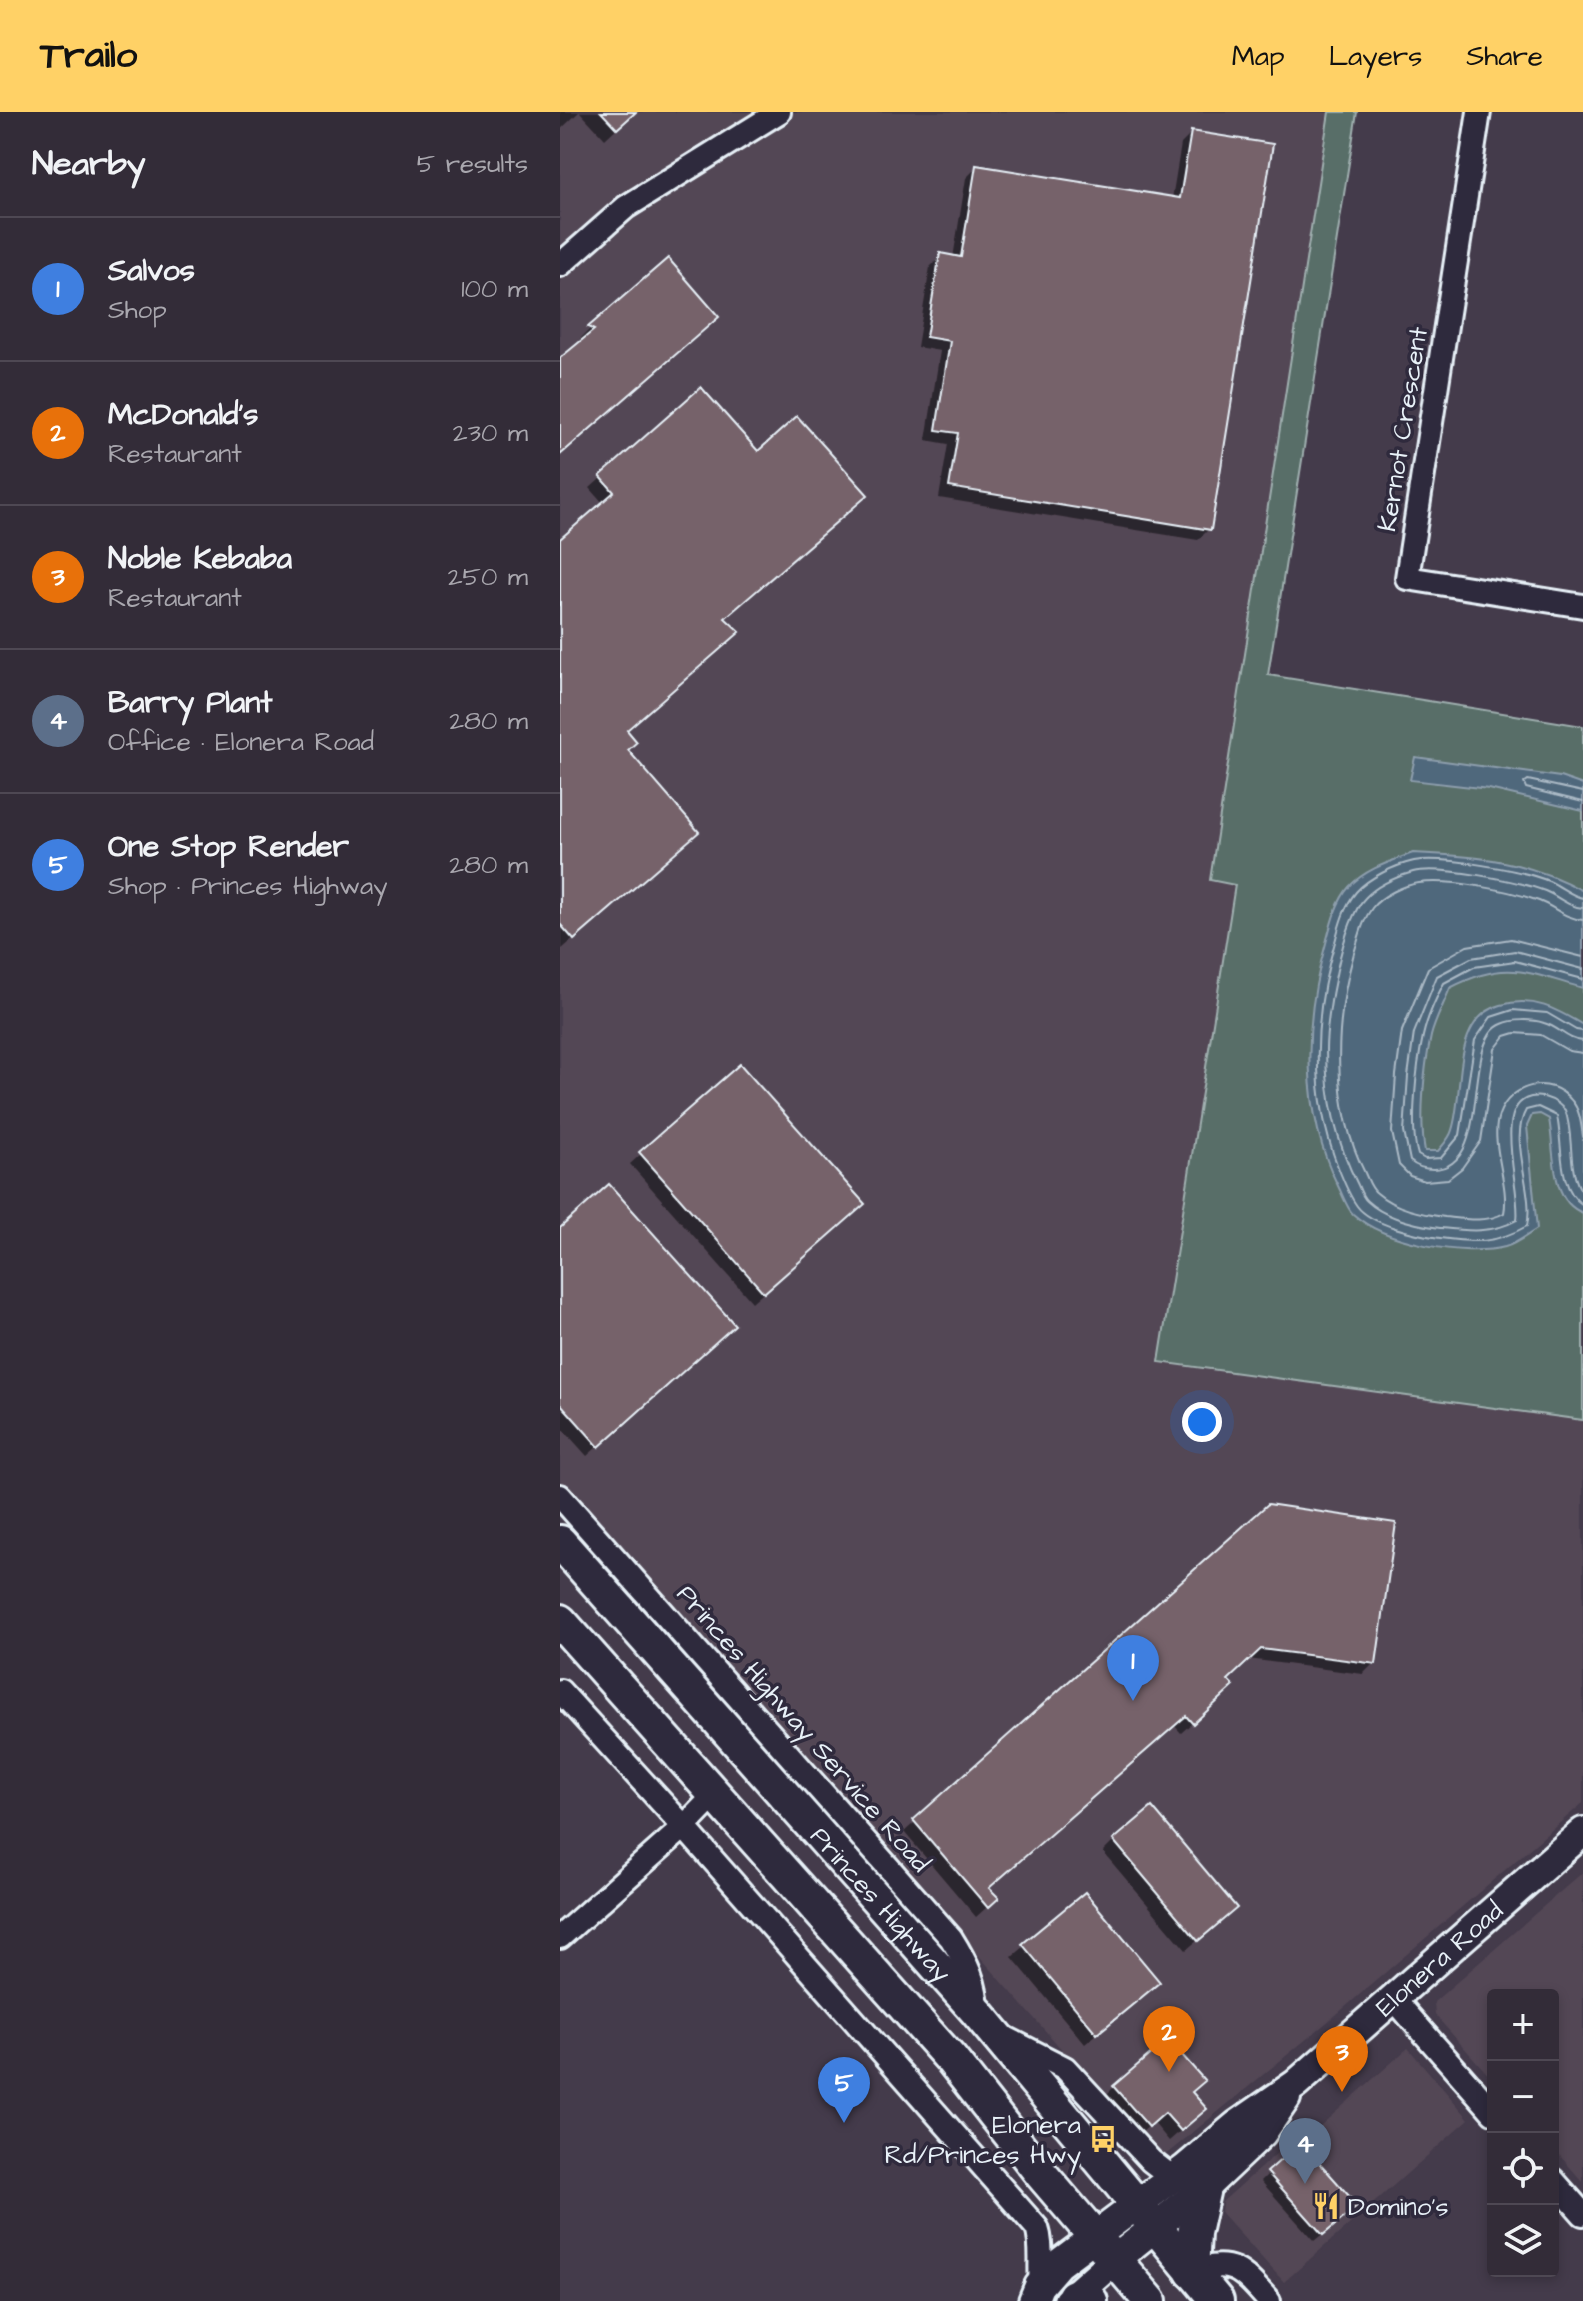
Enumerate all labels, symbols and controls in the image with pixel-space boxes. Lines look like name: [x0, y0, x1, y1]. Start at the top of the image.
text: Trailo: [40, 30, 137, 82]
text: Map: [1232, 37, 1285, 76]
text: Layers: [1329, 37, 1422, 76]
text: Share: [1466, 37, 1543, 76]
text: Nearby: [32, 140, 146, 188]
text: 5 results: [417, 146, 528, 182]
text: Salvos: [108, 250, 195, 292]
text: 1: [56, 271, 60, 307]
text: 100 m: [461, 271, 528, 307]
text: Shop: [108, 292, 167, 328]
street label: Kernot Crescent: [1369, 324, 1437, 534]
text: McDonald's: [108, 394, 258, 436]
text: 2: [51, 415, 65, 451]
text: 230 m: [453, 415, 528, 451]
text: Restaurant: [108, 436, 242, 472]
text: Noble Kebaba: [108, 538, 292, 580]
text: 3: [51, 559, 65, 595]
text: 250 m: [448, 559, 528, 595]
text: Restaurant: [108, 580, 242, 616]
text: Barry Plant: [108, 682, 272, 724]
text: 4: [49, 703, 67, 739]
text: 280 m: [449, 703, 528, 739]
text: Office · Elonera Road: [108, 724, 374, 760]
text: One Stop Render: [108, 826, 349, 868]
text: 5: [49, 847, 67, 883]
text: 280 m: [449, 847, 528, 883]
text: Shop · Princes Highway: [108, 868, 387, 904]
your location: [1182, 1402, 1222, 1442]
street label: Princes Highway Service Road: [667, 1577, 938, 1881]
pin: 1: [1107, 1635, 1159, 1701]
street label: Princes Highway: [802, 1819, 959, 1991]
street label: Elonera Road: [1368, 1893, 1511, 2025]
map controls: [1487, 1989, 1559, 2277]
button: +: [1487, 1989, 1559, 2061]
pin: 2: [1143, 2006, 1195, 2072]
pin: 3: [1316, 2026, 1368, 2092]
pin: 5: [818, 2057, 870, 2123]
button: −: [1487, 2061, 1559, 2133]
place label: Elonera Rd/Princes Hwy: [884, 2107, 1081, 2175]
pin: 4: [1279, 2118, 1331, 2184]
bus stop icon: Elonera Rd/Princes Hwy: [1088, 2124, 1118, 2154]
button: locate: [1487, 2133, 1559, 2205]
place label: Domino's: [1348, 2189, 1449, 2225]
restaurant icon: Domino's: [1311, 2191, 1341, 2221]
button: layers: [1487, 2205, 1559, 2277]

